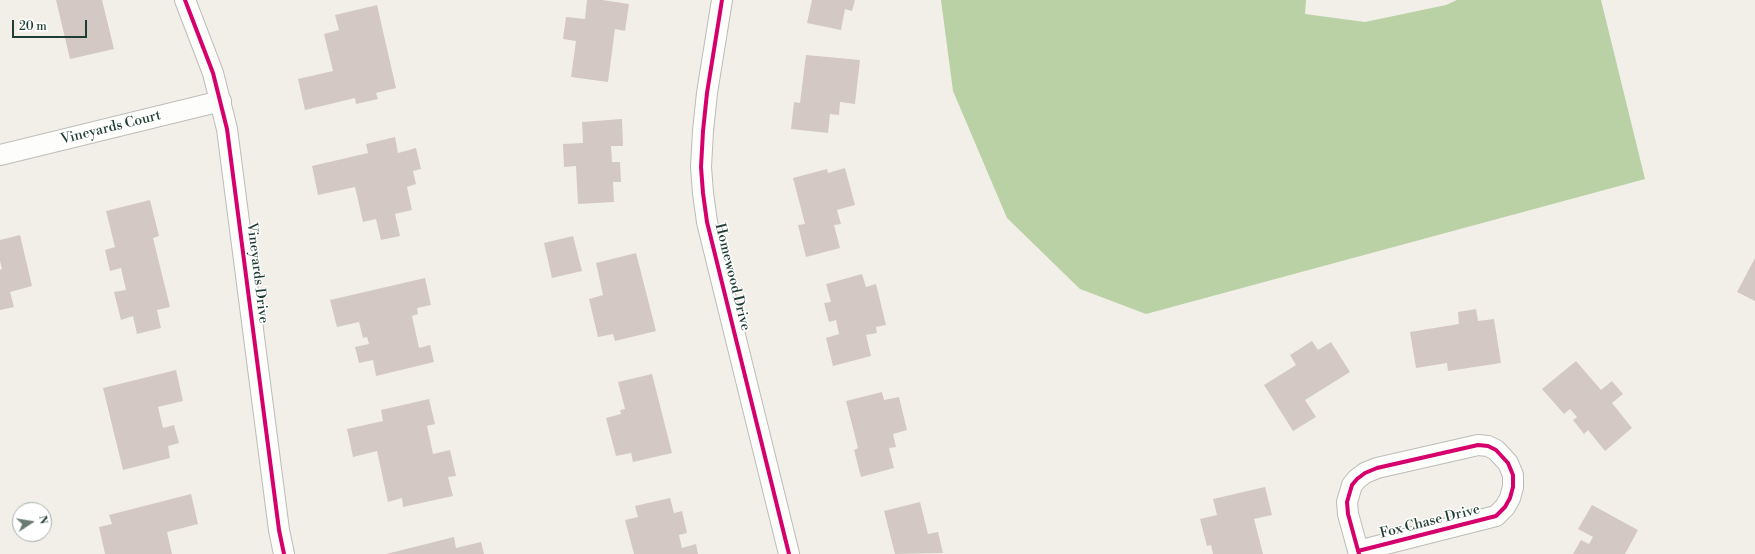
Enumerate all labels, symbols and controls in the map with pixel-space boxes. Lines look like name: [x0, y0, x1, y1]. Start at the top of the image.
scale bar: [14, 12, 89, 38]
text: 20 m: [19, 19, 47, 34]
street label: Vineyards Court: [59, 107, 163, 149]
street label: Vineyards Drive: [242, 222, 272, 324]
street label: Homewood Drive: [711, 222, 753, 332]
street label: Fox Chase Drive: [1378, 501, 1482, 543]
north arrow: [12, 502, 52, 542]
text: N: [35, 514, 51, 525]

